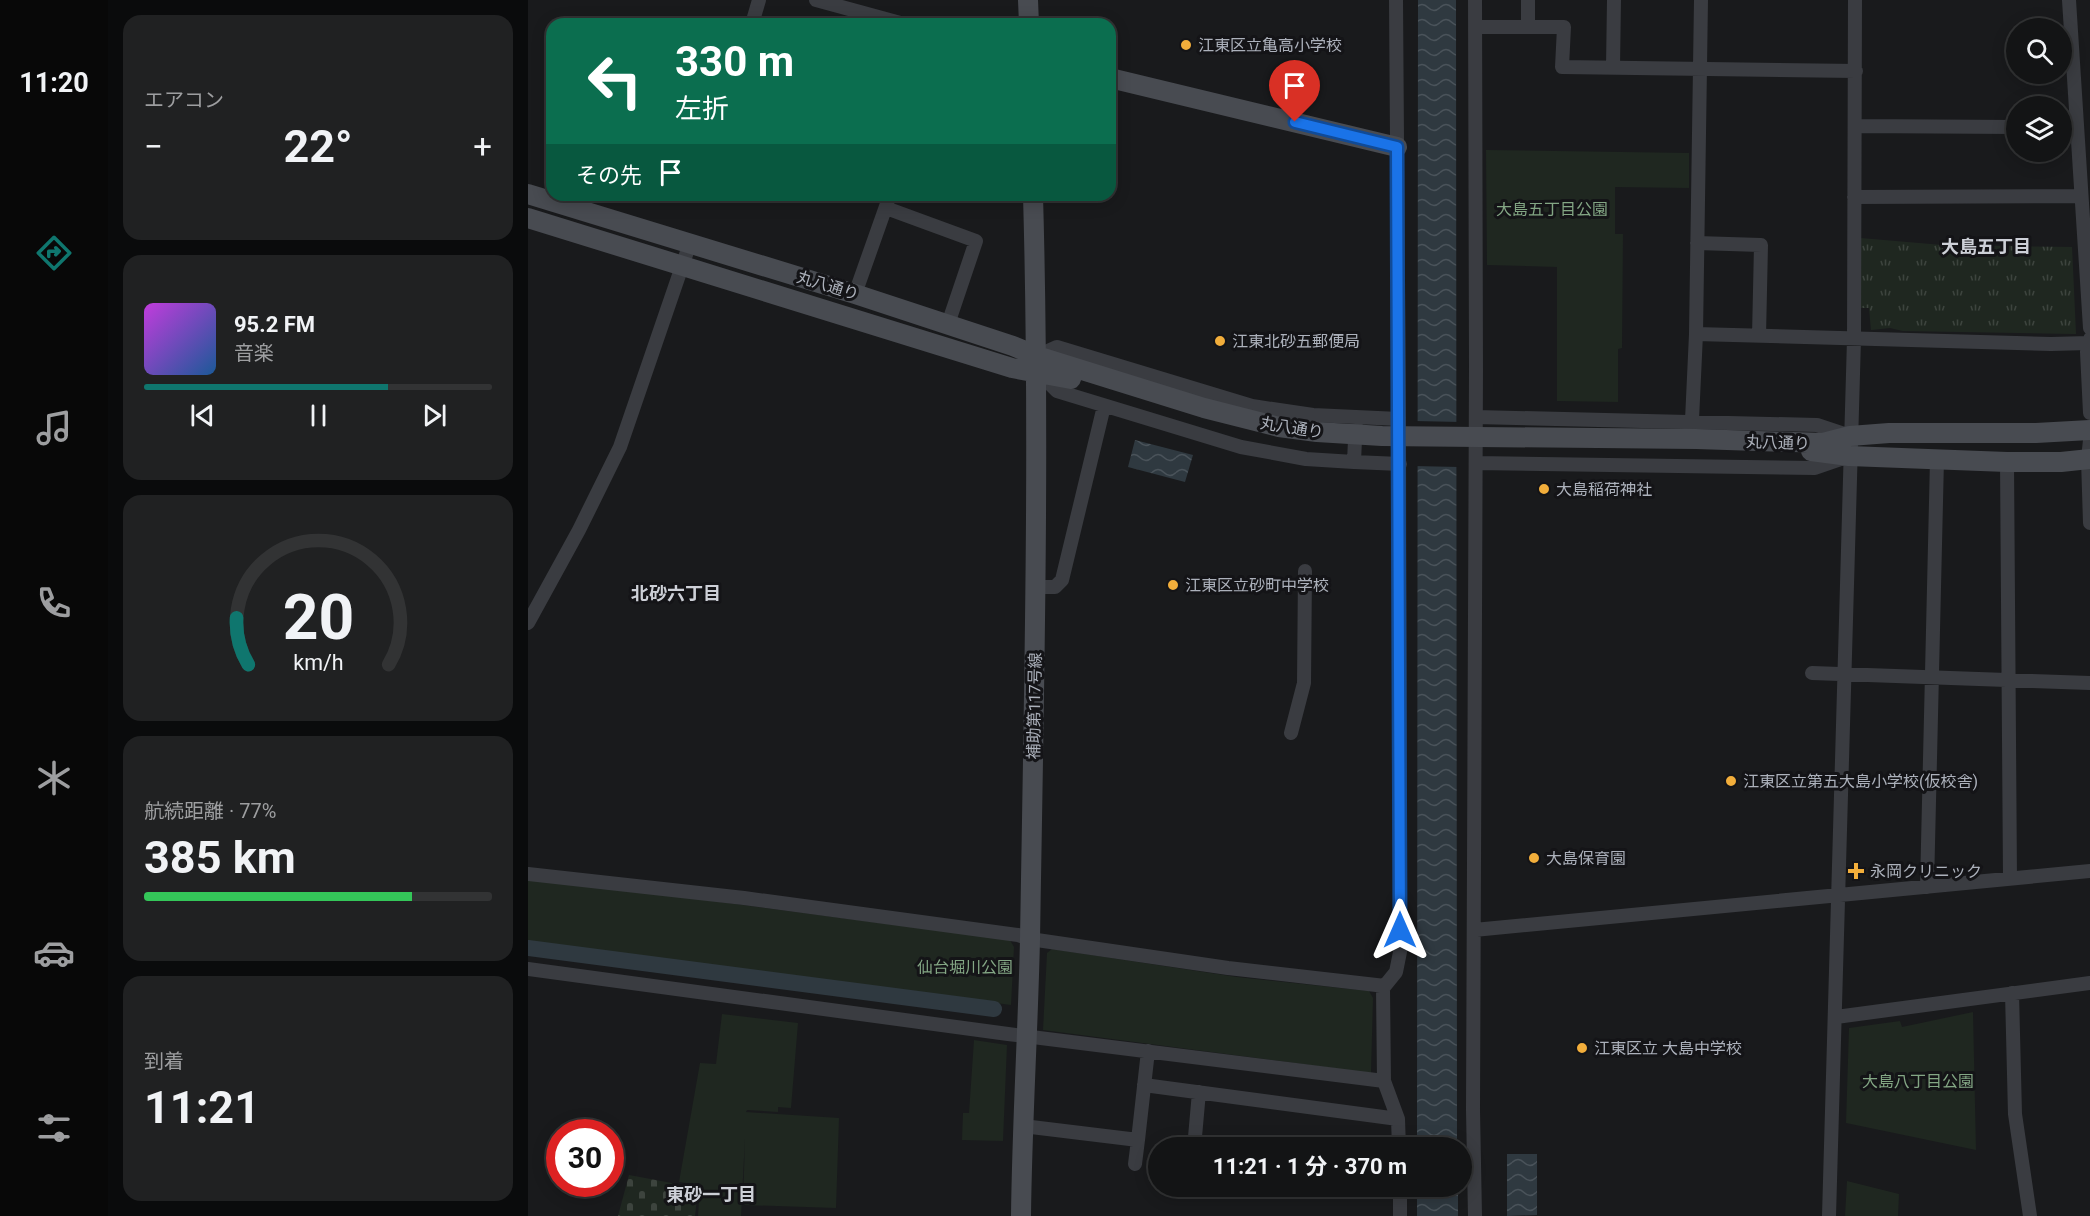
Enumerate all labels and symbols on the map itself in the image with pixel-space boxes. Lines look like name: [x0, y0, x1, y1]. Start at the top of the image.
place label: 江東区立亀高小学校: [1198, 36, 1342, 55]
marker: 江東区立亀高小学校: [1179, 38, 1193, 52]
pin: [1269, 60, 1320, 122]
park label: 大島五丁目公園: [1496, 200, 1608, 219]
district label: 大島五丁目: [1941, 236, 2031, 257]
street label: 丸八通り: [794, 267, 861, 304]
place label: 江東北砂五郵便局: [1232, 332, 1360, 351]
marker: 江東北砂五郵便局: [1213, 334, 1227, 348]
street label: 丸八通り: [1259, 413, 1325, 442]
street label: 丸八通り: [1746, 432, 1810, 453]
place label: 大島稲荷神社: [1556, 480, 1652, 499]
marker: 大島稲荷神社: [1537, 482, 1551, 496]
place label: 江東区立砂町中学校: [1185, 576, 1329, 595]
marker: 江東区立砂町中学校: [1166, 578, 1180, 592]
district label: 北砂六丁目: [631, 583, 721, 604]
street label: 補助第117号線: [1024, 652, 1045, 760]
place label: 江東区立第五大島小学校(仮校舎): [1743, 772, 1978, 791]
marker: 江東区立第五大島小学校(仮校舎): [1724, 774, 1738, 788]
place label: 大島保育園: [1546, 849, 1626, 868]
marker: 大島保育園: [1527, 851, 1541, 865]
marker: 永岡クリニック: [1847, 862, 1865, 880]
place label: 永岡クリニック: [1870, 862, 1982, 881]
position arrow: [1368, 898, 1432, 962]
park label: 仙台堀川公園: [917, 958, 1013, 977]
place label: 江東区立 大島中学校: [1594, 1039, 1742, 1058]
marker: 江東区立 大島中学校: [1575, 1041, 1589, 1055]
park label: 大島八丁目公園: [1862, 1072, 1974, 1091]
speed limit sign: 30: [546, 1119, 624, 1197]
district label: 東砂一丁目: [666, 1184, 756, 1205]

